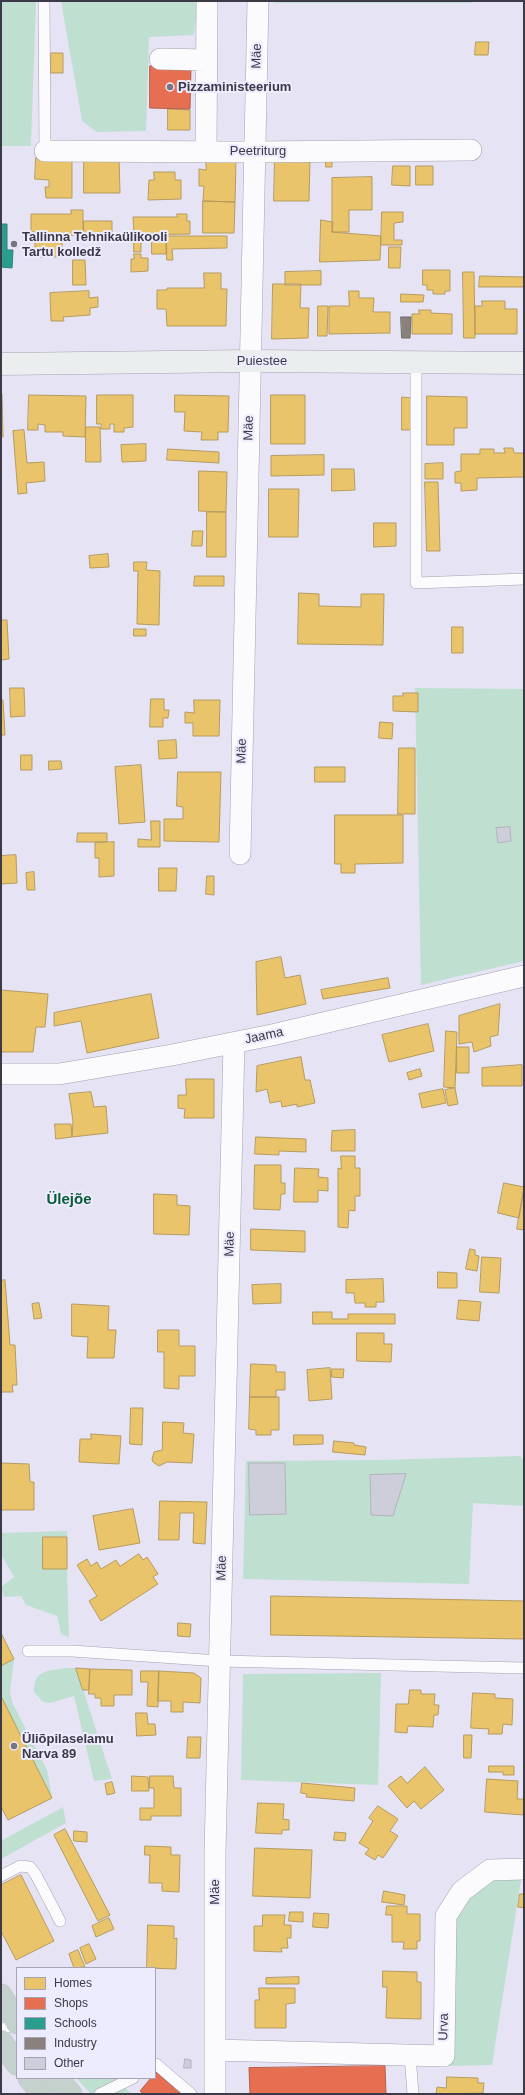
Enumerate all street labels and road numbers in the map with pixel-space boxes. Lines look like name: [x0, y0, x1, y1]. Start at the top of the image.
street label: Mäe: [249, 43, 265, 69]
street label: Peetriturg: [230, 143, 286, 159]
street label: Puiestee: [237, 353, 287, 369]
street label: Mäe: [241, 415, 257, 441]
street label: Mäe: [234, 738, 250, 764]
street label: Jaama: [243, 1024, 285, 1048]
street label: Mäe: [222, 1231, 238, 1257]
street label: Mäe: [214, 1555, 230, 1581]
street label: Mäe: [207, 1879, 223, 1905]
street label: Urva: [436, 2013, 452, 2041]

